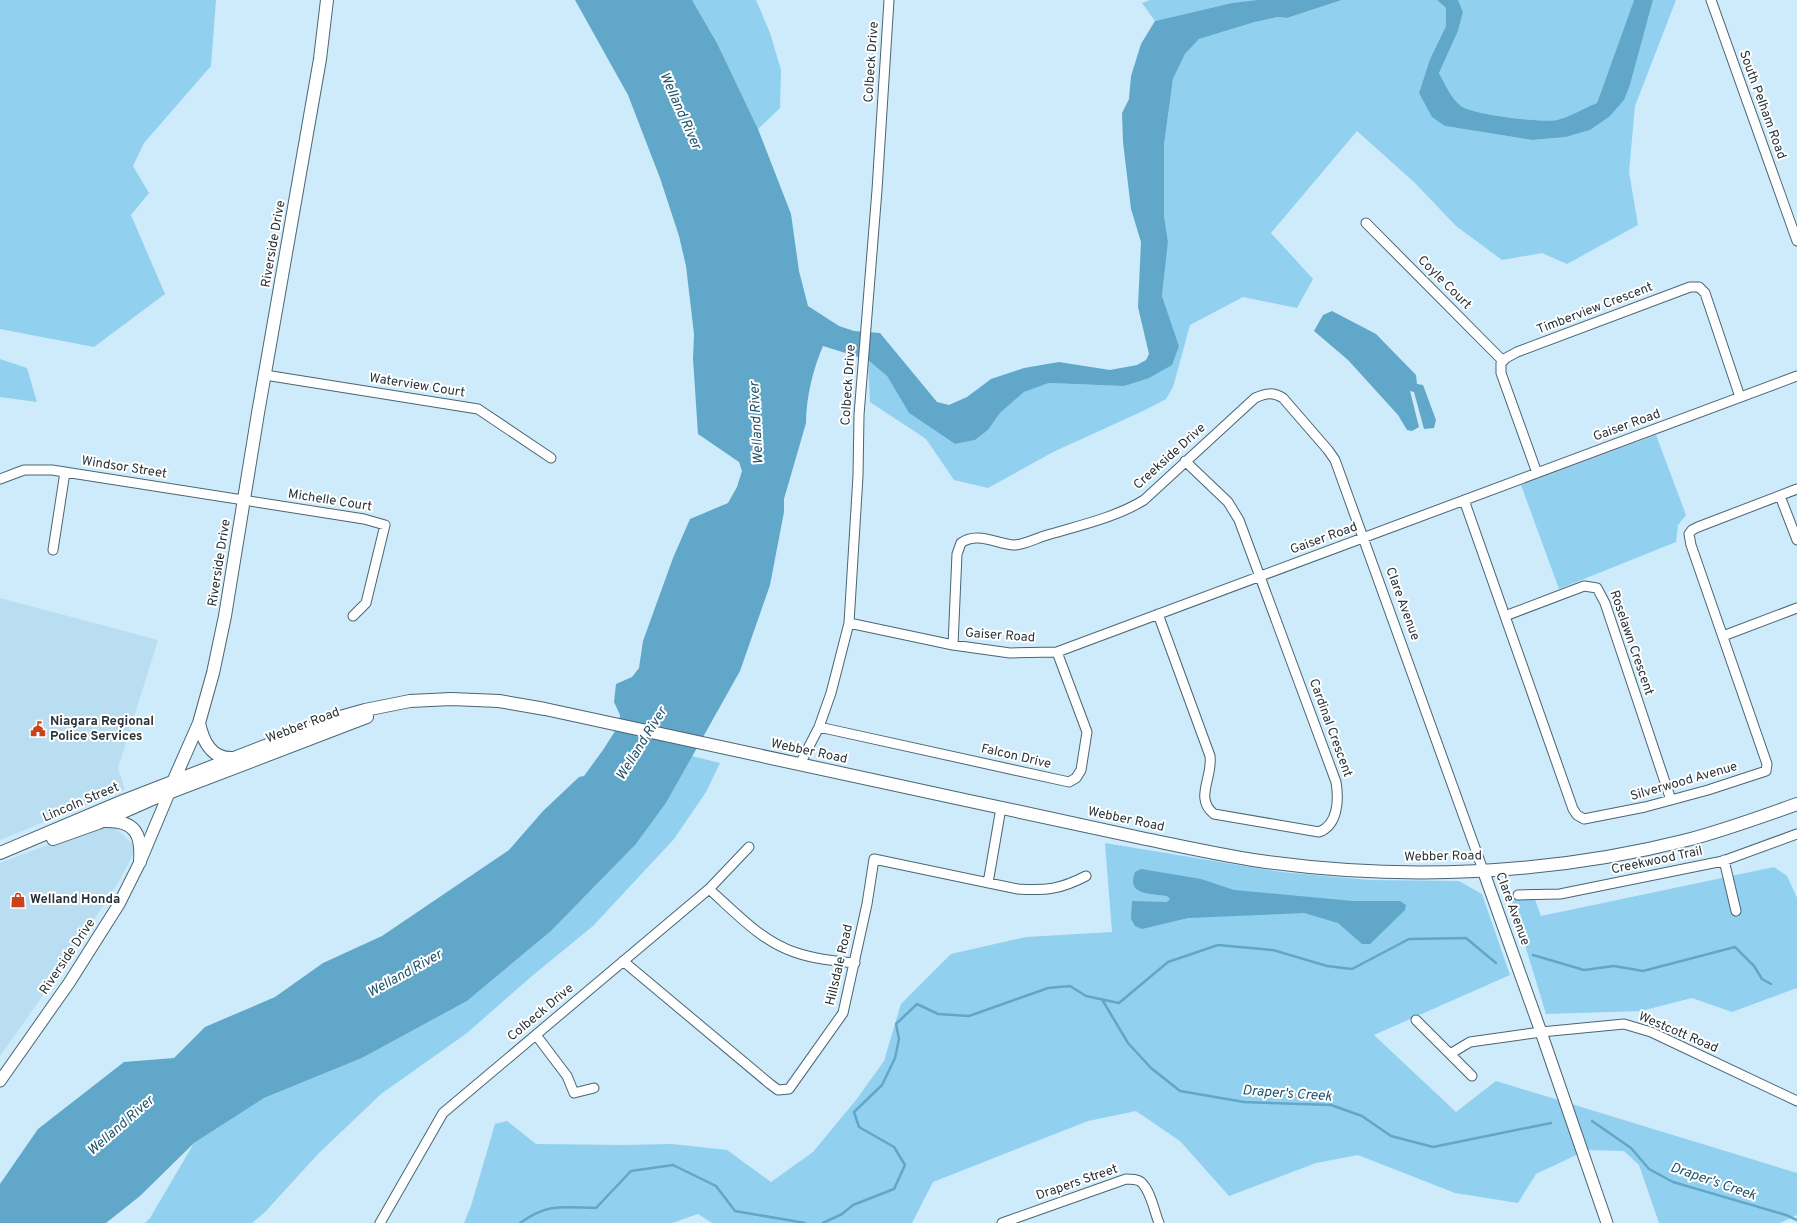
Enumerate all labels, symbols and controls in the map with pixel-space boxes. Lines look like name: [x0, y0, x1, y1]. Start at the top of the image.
street label: Colbeck Drive: [861, 21, 883, 103]
street label: South Pelham Road: [1735, 49, 1789, 161]
water label: Welland River: [655, 70, 705, 154]
street label: Riverside Drive: [258, 199, 290, 289]
street label: Coyle Court: [1414, 253, 1474, 313]
street label: Timberview Crescent: [1535, 280, 1655, 338]
street label: Colbeck Drive: [838, 344, 860, 426]
street label: Waterview Court: [368, 371, 466, 401]
water label: Welland River: [746, 380, 768, 465]
street label: Gaiser Road: [1591, 406, 1663, 446]
street label: Creekside Drive: [1131, 420, 1209, 494]
street label: Windsor Street: [80, 453, 168, 483]
street label: Michelle Court: [287, 486, 373, 516]
street label: Riverside Drive: [205, 518, 235, 608]
street label: Gaiser Road: [1288, 519, 1360, 559]
street label: Clare Avenue: [1381, 565, 1423, 643]
street label: Roselawn Crescent: [1606, 588, 1656, 698]
street label: Gaiser Road: [964, 626, 1036, 646]
street label: Cardinal Crescent: [1305, 677, 1355, 779]
water label: Welland River: [613, 703, 672, 784]
street label: Webber Road: [264, 705, 342, 747]
place label: Niagara Regional Police Services: [50, 714, 154, 745]
public building icon: Niagara Regional Police Services: [29, 720, 47, 738]
street label: Webber Road: [769, 736, 849, 768]
street label: Falcon Drive: [979, 741, 1053, 773]
street label: Silverwood Avenue: [1629, 759, 1739, 805]
street label: Lincoln Street: [40, 780, 122, 826]
street label: Webber Road: [1086, 804, 1166, 836]
street label: Creekwood Trail: [1610, 844, 1704, 878]
street label: Webber Road: [1404, 848, 1482, 866]
street label: Clare Avenue: [1491, 870, 1533, 948]
shop icon: Welland Honda: [9, 891, 27, 909]
place label: Welland Honda: [30, 892, 120, 908]
street label: Riverside Drive: [37, 916, 99, 998]
street label: Hillsdale Road: [823, 923, 857, 1007]
water label: Welland River: [365, 946, 447, 1002]
street label: Colbeck Drive: [505, 981, 577, 1045]
street label: Westcott Road: [1636, 1009, 1720, 1057]
water label: Draper's Creek: [1242, 1082, 1333, 1106]
water label: Welland River: [84, 1091, 159, 1160]
water label: Draper's Creek: [1668, 1159, 1759, 1205]
street label: Drapers Street: [1034, 1162, 1120, 1204]

